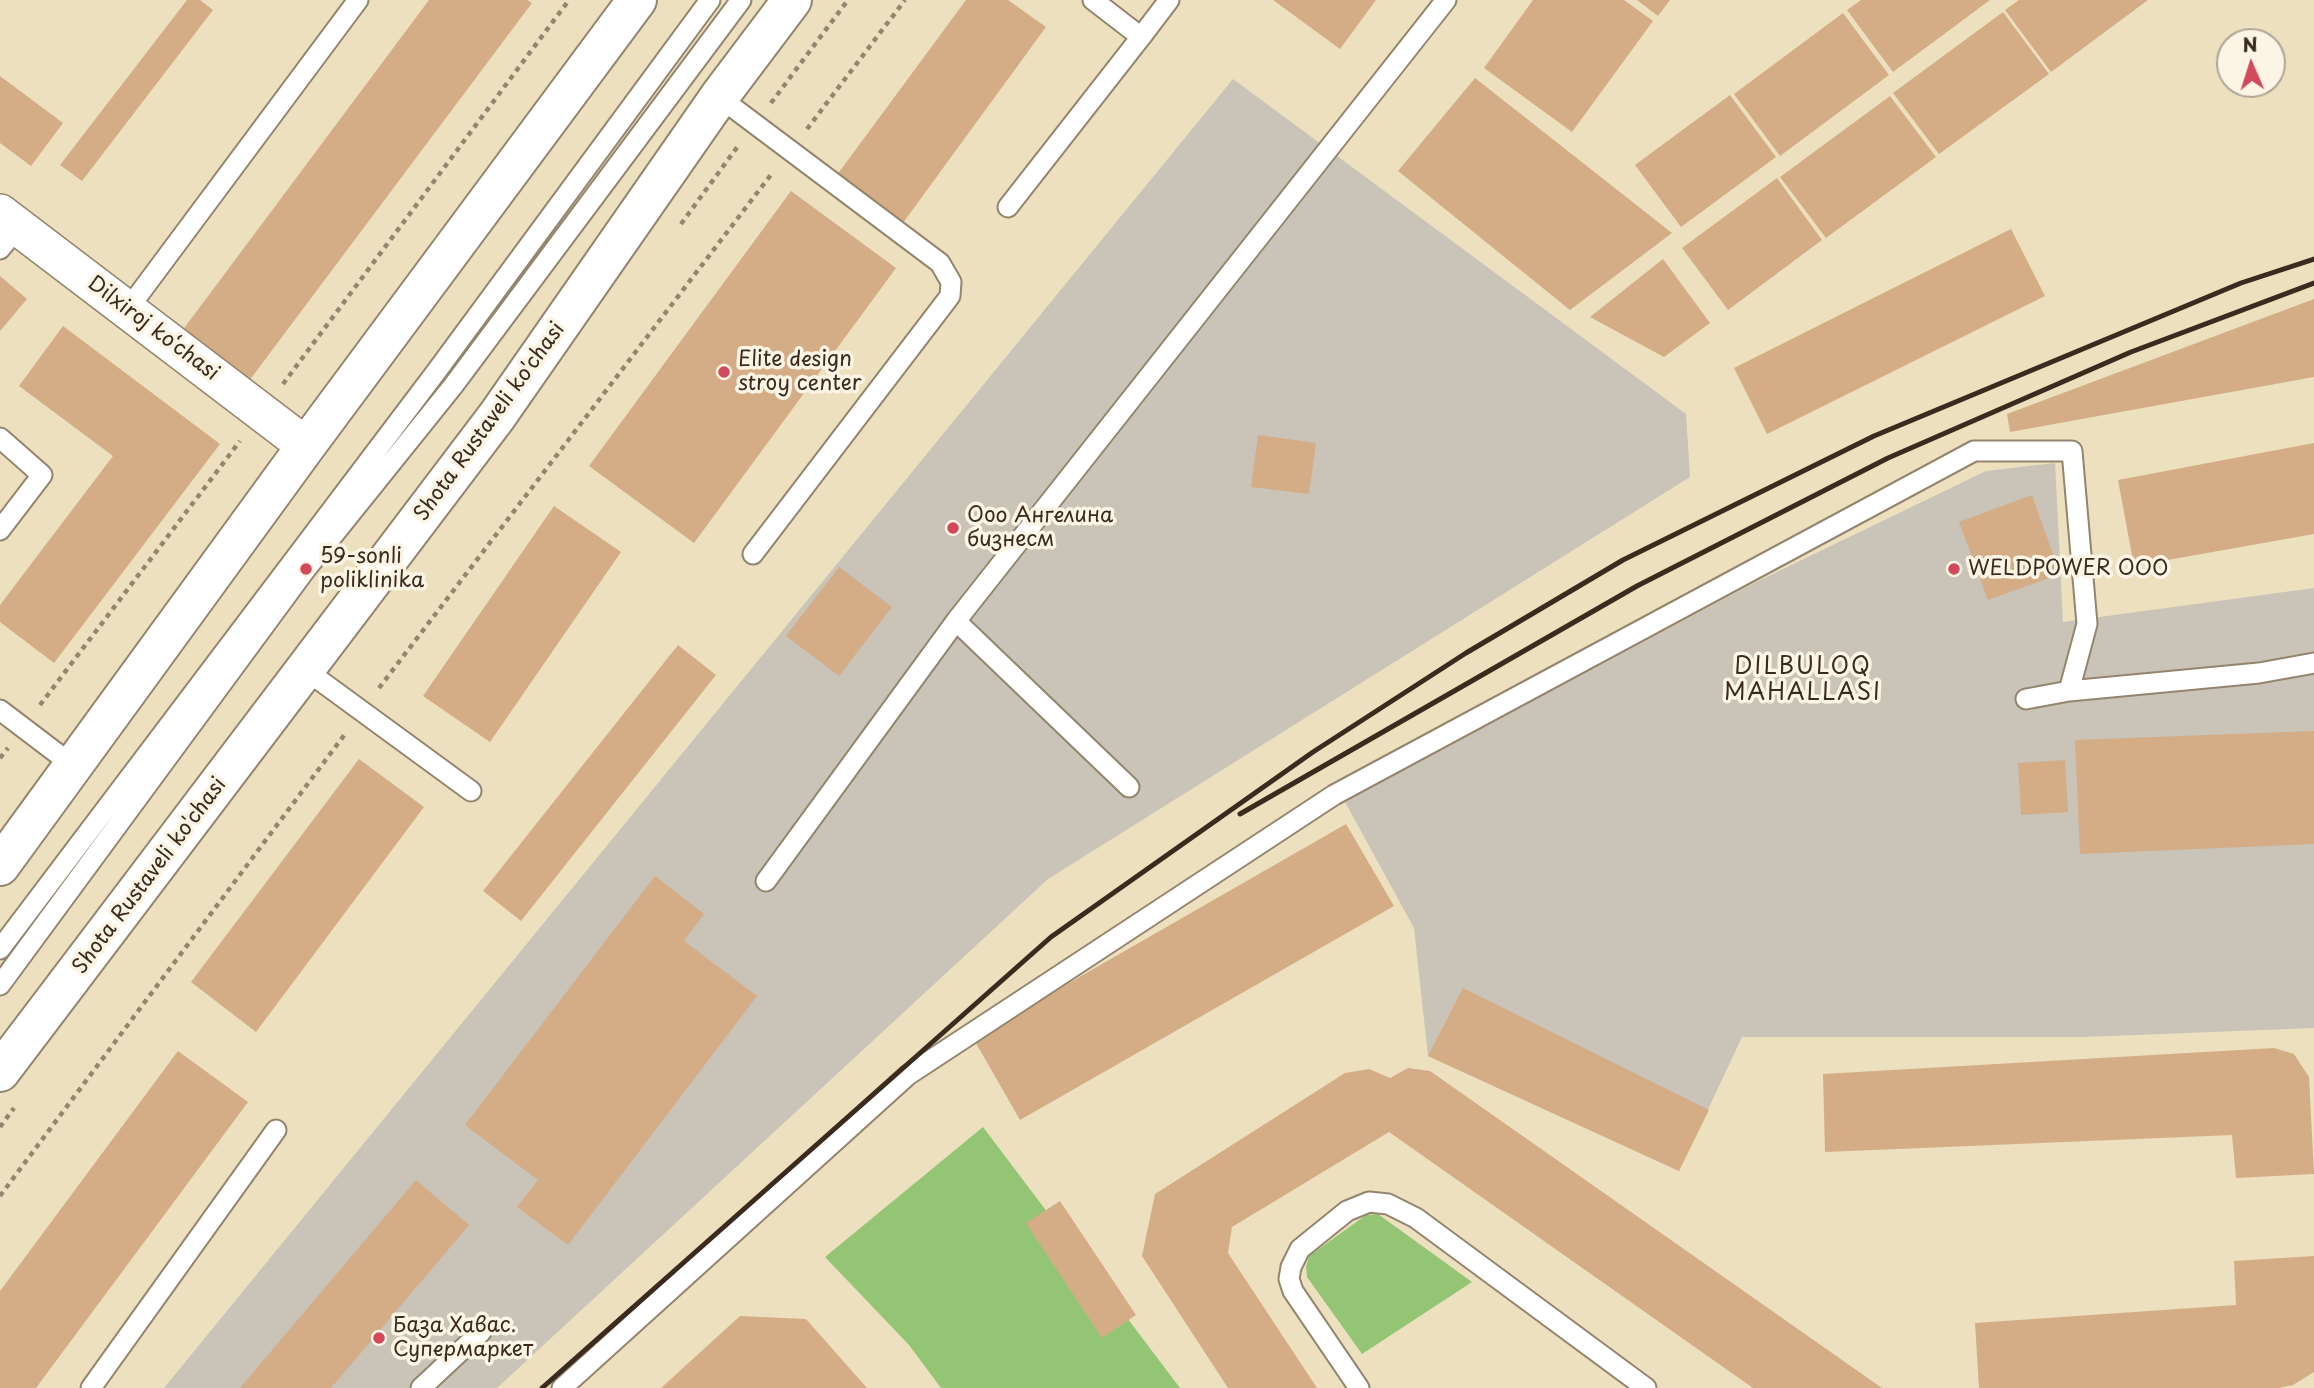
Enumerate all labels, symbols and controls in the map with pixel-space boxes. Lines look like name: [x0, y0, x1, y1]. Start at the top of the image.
north arrow: [2216, 28, 2286, 98]
text: N: [2242, 30, 2258, 58]
street label: Dilxiroj ko‘chasi: [82, 271, 224, 387]
street label: Shota Rustaveli ko'chasi: [409, 318, 571, 526]
place label: Elite design stroy center: [738, 347, 862, 397]
marker: Elite design stroy center: [716, 364, 732, 380]
place label: Ооо Ангелина бизнесм: [967, 503, 1113, 553]
marker: Ооо Ангелина бизнесм: [945, 520, 961, 536]
place label: 59-sonli poliklinika: [320, 544, 424, 594]
place label: WELDPOWER ООО: [1968, 556, 2169, 582]
marker: 59-sonli poliklinika: [298, 561, 314, 577]
marker: WELDPOWER ООО: [1946, 561, 1962, 577]
district label: DILBULOQ MAHALLASI: [1727, 654, 1879, 708]
street label: Shota Rustaveli ko'chasi: [68, 773, 232, 979]
place label: База Хавас. Супермаркет: [393, 1313, 533, 1363]
marker: База Хавас. Супермаркет: [371, 1330, 387, 1346]

